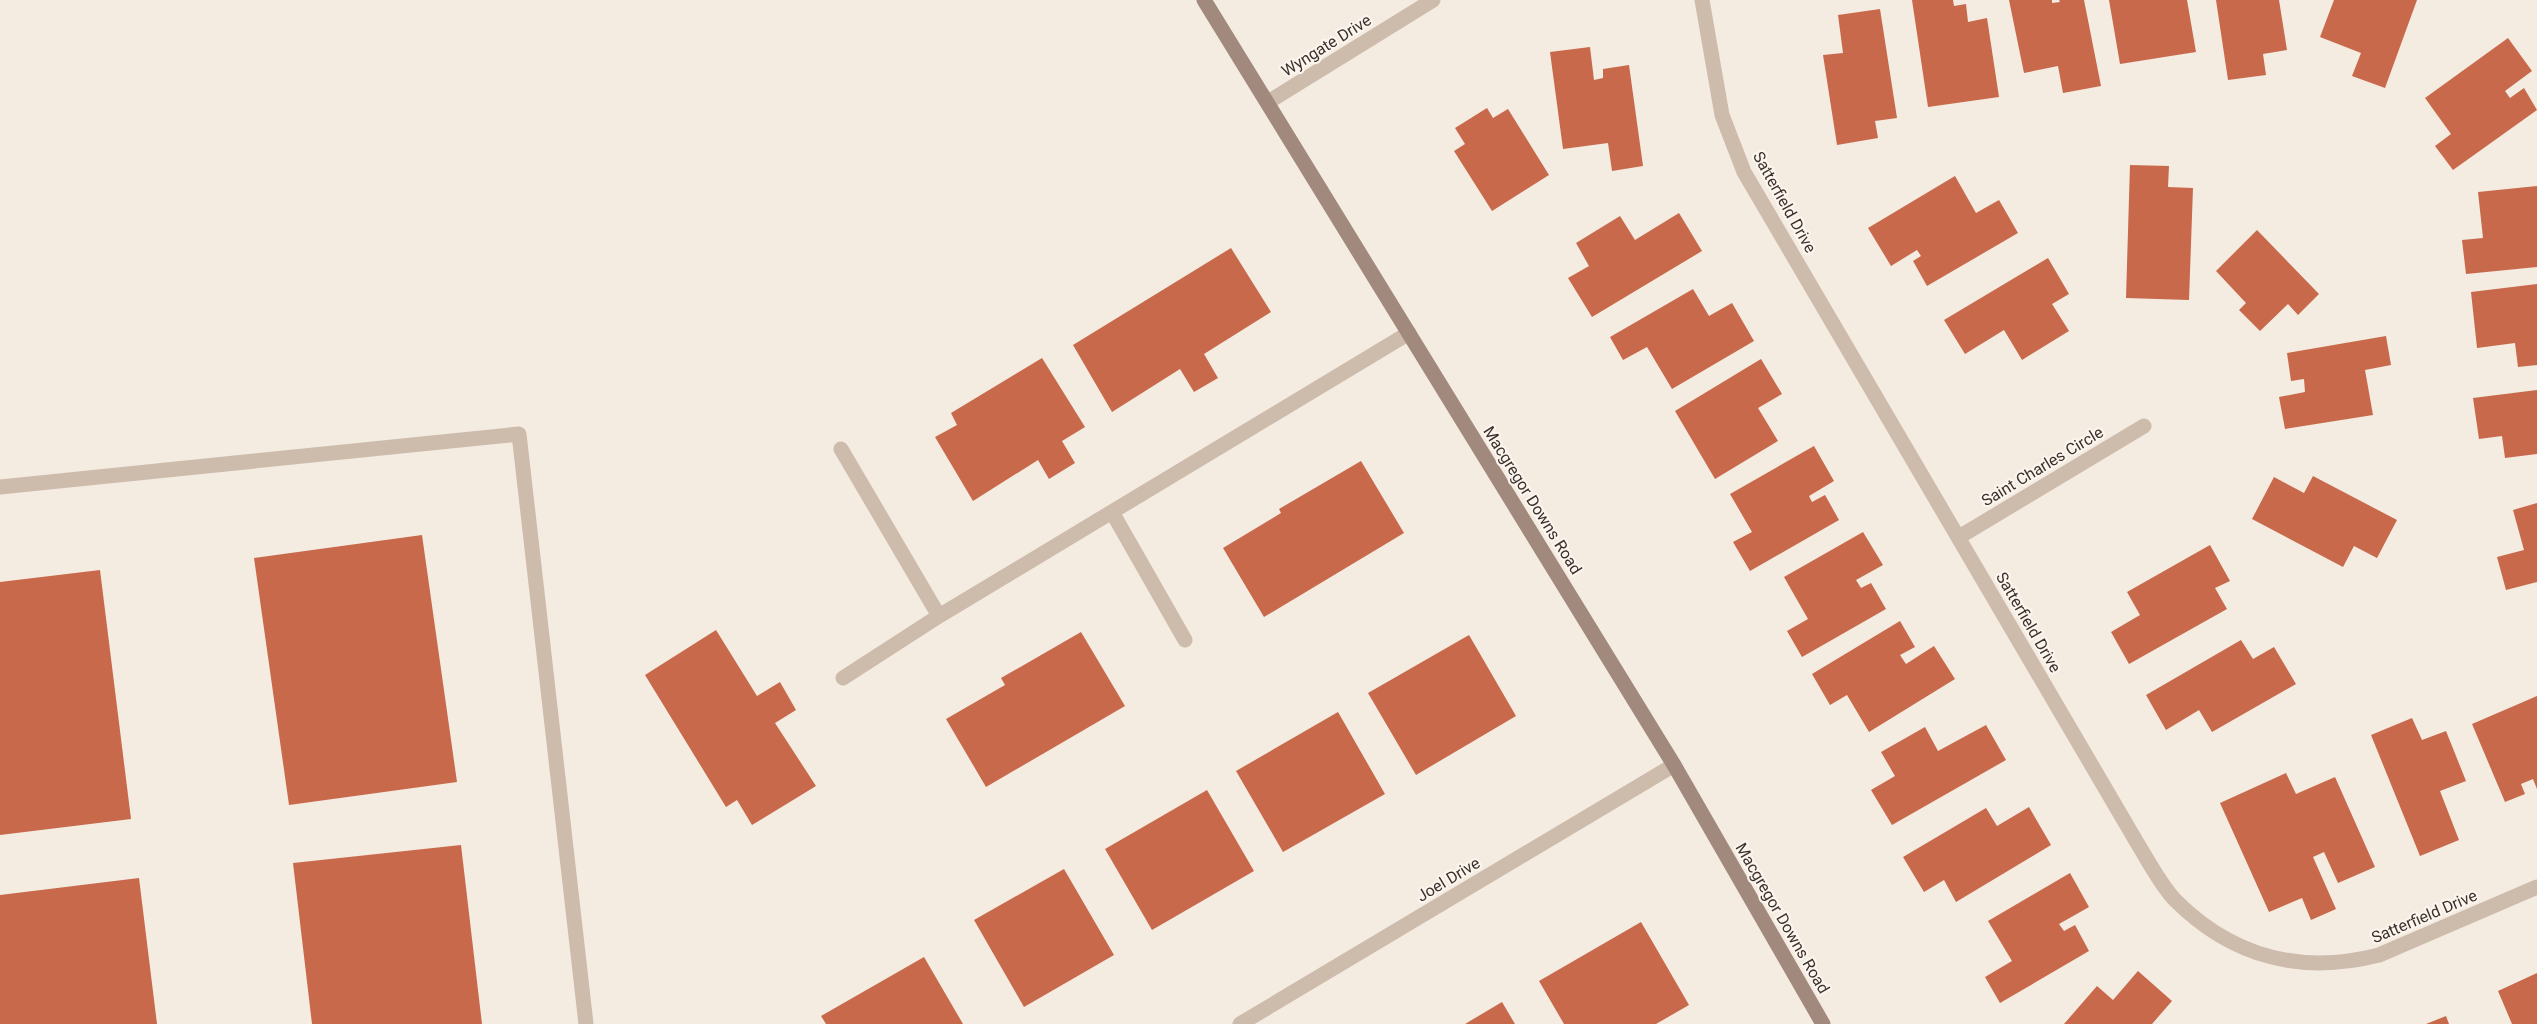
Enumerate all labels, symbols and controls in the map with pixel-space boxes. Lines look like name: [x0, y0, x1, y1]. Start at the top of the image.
street label: Wyngate Drive: [1278, 10, 1375, 80]
street label: Satterfield Drive: [1749, 148, 1820, 256]
street label: Macgregor Downs Road: [1479, 423, 1586, 578]
street label: Saint Charles Circle: [1978, 423, 2106, 510]
street label: Satterfield Drive: [1992, 569, 2065, 676]
street label: Macgregor Downs Road: [1732, 840, 1833, 997]
street label: Joel Drive: [1413, 853, 1483, 906]
street label: Satterfield Drive: [2369, 886, 2480, 947]

